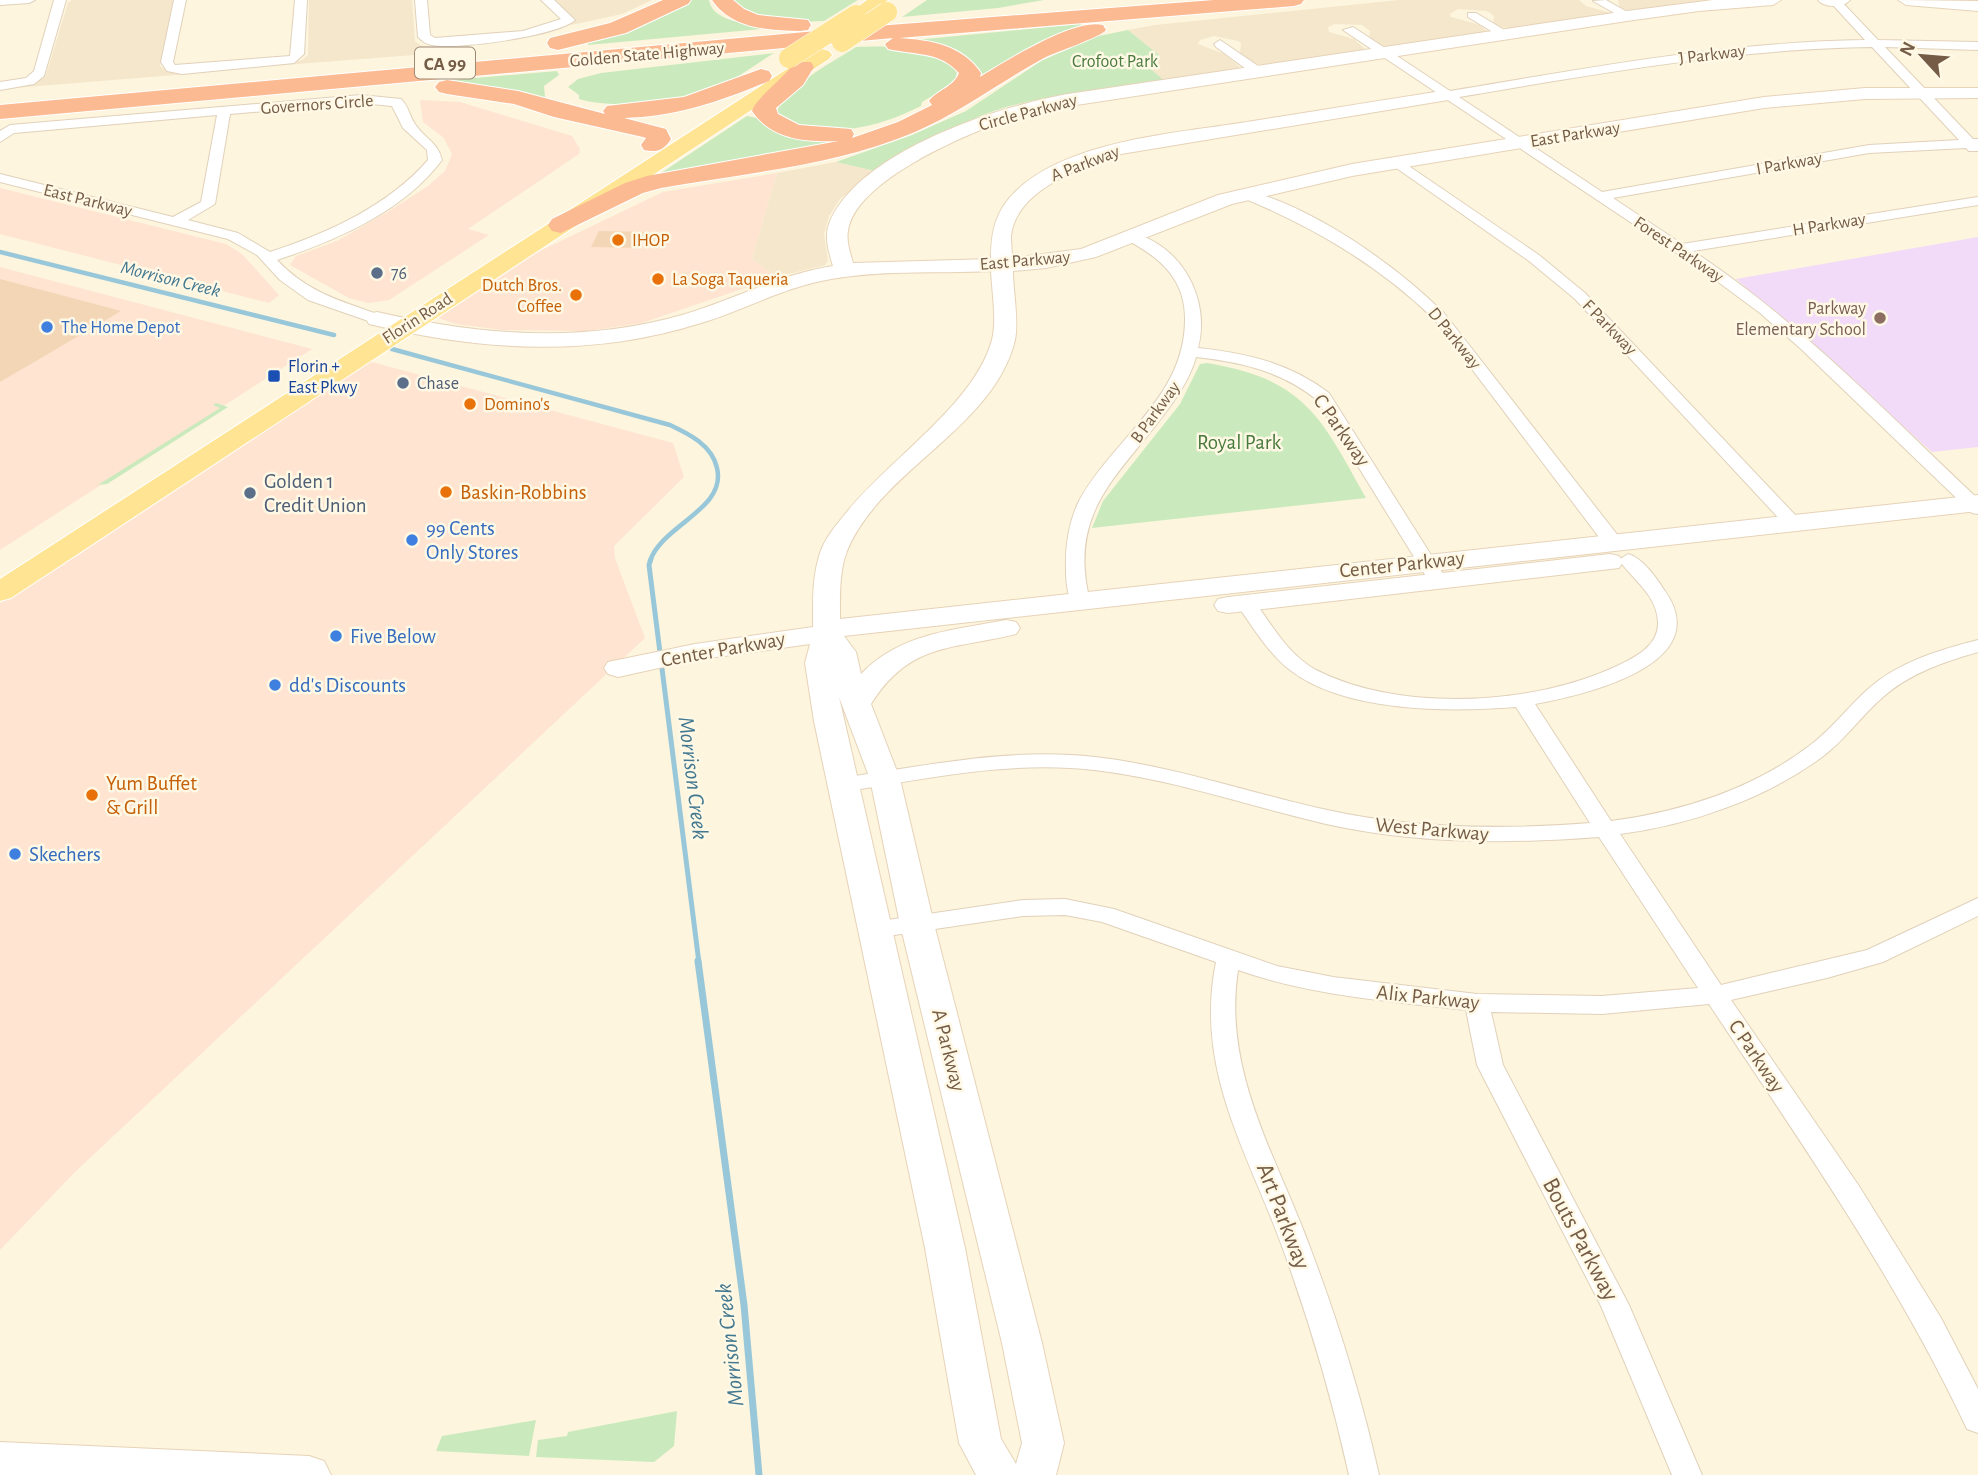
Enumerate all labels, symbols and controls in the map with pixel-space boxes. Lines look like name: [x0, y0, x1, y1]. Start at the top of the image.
north arrow: [1887, 21, 1957, 91]
street label: Golden State Highway: [569, 39, 725, 71]
text: N: [1897, 39, 1920, 59]
street label: J Parkway: [1678, 42, 1747, 68]
road number: CA 99: [415, 48, 475, 78]
park label: Crofoot Park: [1072, 53, 1159, 71]
street label: Circle Parkway: [977, 91, 1080, 135]
street label: Governors Circle: [260, 92, 374, 118]
street label: East Parkway: [1529, 119, 1622, 151]
street label: A Parkway: [1048, 143, 1123, 185]
street label: I Parkway: [1755, 149, 1824, 179]
street label: East Parkway: [42, 181, 134, 221]
street label: H Parkway: [1791, 210, 1867, 240]
street label: Forest Parkway: [1630, 213, 1727, 287]
marker: IHOP: [610, 232, 626, 248]
place label: IHOP: [632, 232, 670, 250]
street label: East Parkway: [979, 248, 1071, 274]
water label: Morrison Creek: [119, 258, 223, 301]
marker: 76: [369, 265, 385, 281]
place label: 76: [391, 265, 407, 283]
marker: La Soga Taqueria: [650, 271, 666, 287]
place label: La Soga Taqueria: [672, 271, 789, 289]
place label: Dutch Bros. Coffee: [482, 277, 562, 316]
marker: Dutch Bros. Coffee: [568, 287, 584, 303]
street label: Florin Road: [379, 290, 456, 348]
street label: F Parkway: [1579, 296, 1640, 359]
place label: Parkway Elementary School: [1736, 300, 1866, 339]
street label: D Parkway: [1424, 304, 1484, 373]
marker: Parkway Elementary School: [1872, 310, 1888, 326]
marker: The Home Depot: [39, 319, 55, 335]
place label: The Home Depot: [61, 319, 180, 337]
place label: Florin + East Pkwy: [288, 358, 358, 397]
marker: Florin + East Pkwy: [266, 368, 282, 384]
marker: Chase: [395, 375, 411, 391]
place label: Chase: [417, 375, 459, 393]
street label: B Parkway: [1128, 378, 1184, 447]
street label: C Parkway: [1309, 390, 1374, 470]
marker: Domino's: [462, 396, 478, 412]
place label: Domino's: [484, 396, 550, 414]
park label: Royal Park: [1197, 432, 1281, 453]
place label: Golden 1 Credit Union: [264, 471, 367, 516]
place label: Baskin-Robbins: [460, 482, 587, 503]
marker: Baskin-Robbins: [438, 484, 454, 500]
marker: Golden 1 Credit Union: [242, 485, 258, 501]
place label: 99 Cents Only Stores: [426, 518, 518, 563]
marker: 99 Cents Only Stores: [404, 532, 420, 548]
street label: Center Parkway: [1338, 547, 1466, 582]
place label: Five Below: [350, 626, 436, 647]
marker: Five Below: [328, 628, 344, 644]
street label: Center Parkway: [659, 628, 787, 671]
place label: dd's Discounts: [289, 675, 406, 696]
marker: dd's Discounts: [267, 677, 283, 693]
water label: Morrison Creek: [674, 715, 712, 841]
place label: Yum Buffet & Grill: [106, 773, 197, 818]
marker: Yum Buffet & Grill: [84, 787, 100, 803]
street label: West Parkway: [1374, 814, 1490, 845]
place label: Skechers: [29, 844, 101, 865]
marker: Skechers: [7, 846, 23, 862]
street label: Alix Parkway: [1375, 982, 1481, 1013]
street label: A Parkway: [928, 1007, 969, 1093]
street label: C Parkway: [1725, 1016, 1788, 1097]
street label: Art Parkway: [1252, 1160, 1314, 1273]
street label: Bouts Parkway: [1538, 1174, 1623, 1305]
water label: Morrison Creek: [713, 1282, 748, 1408]

